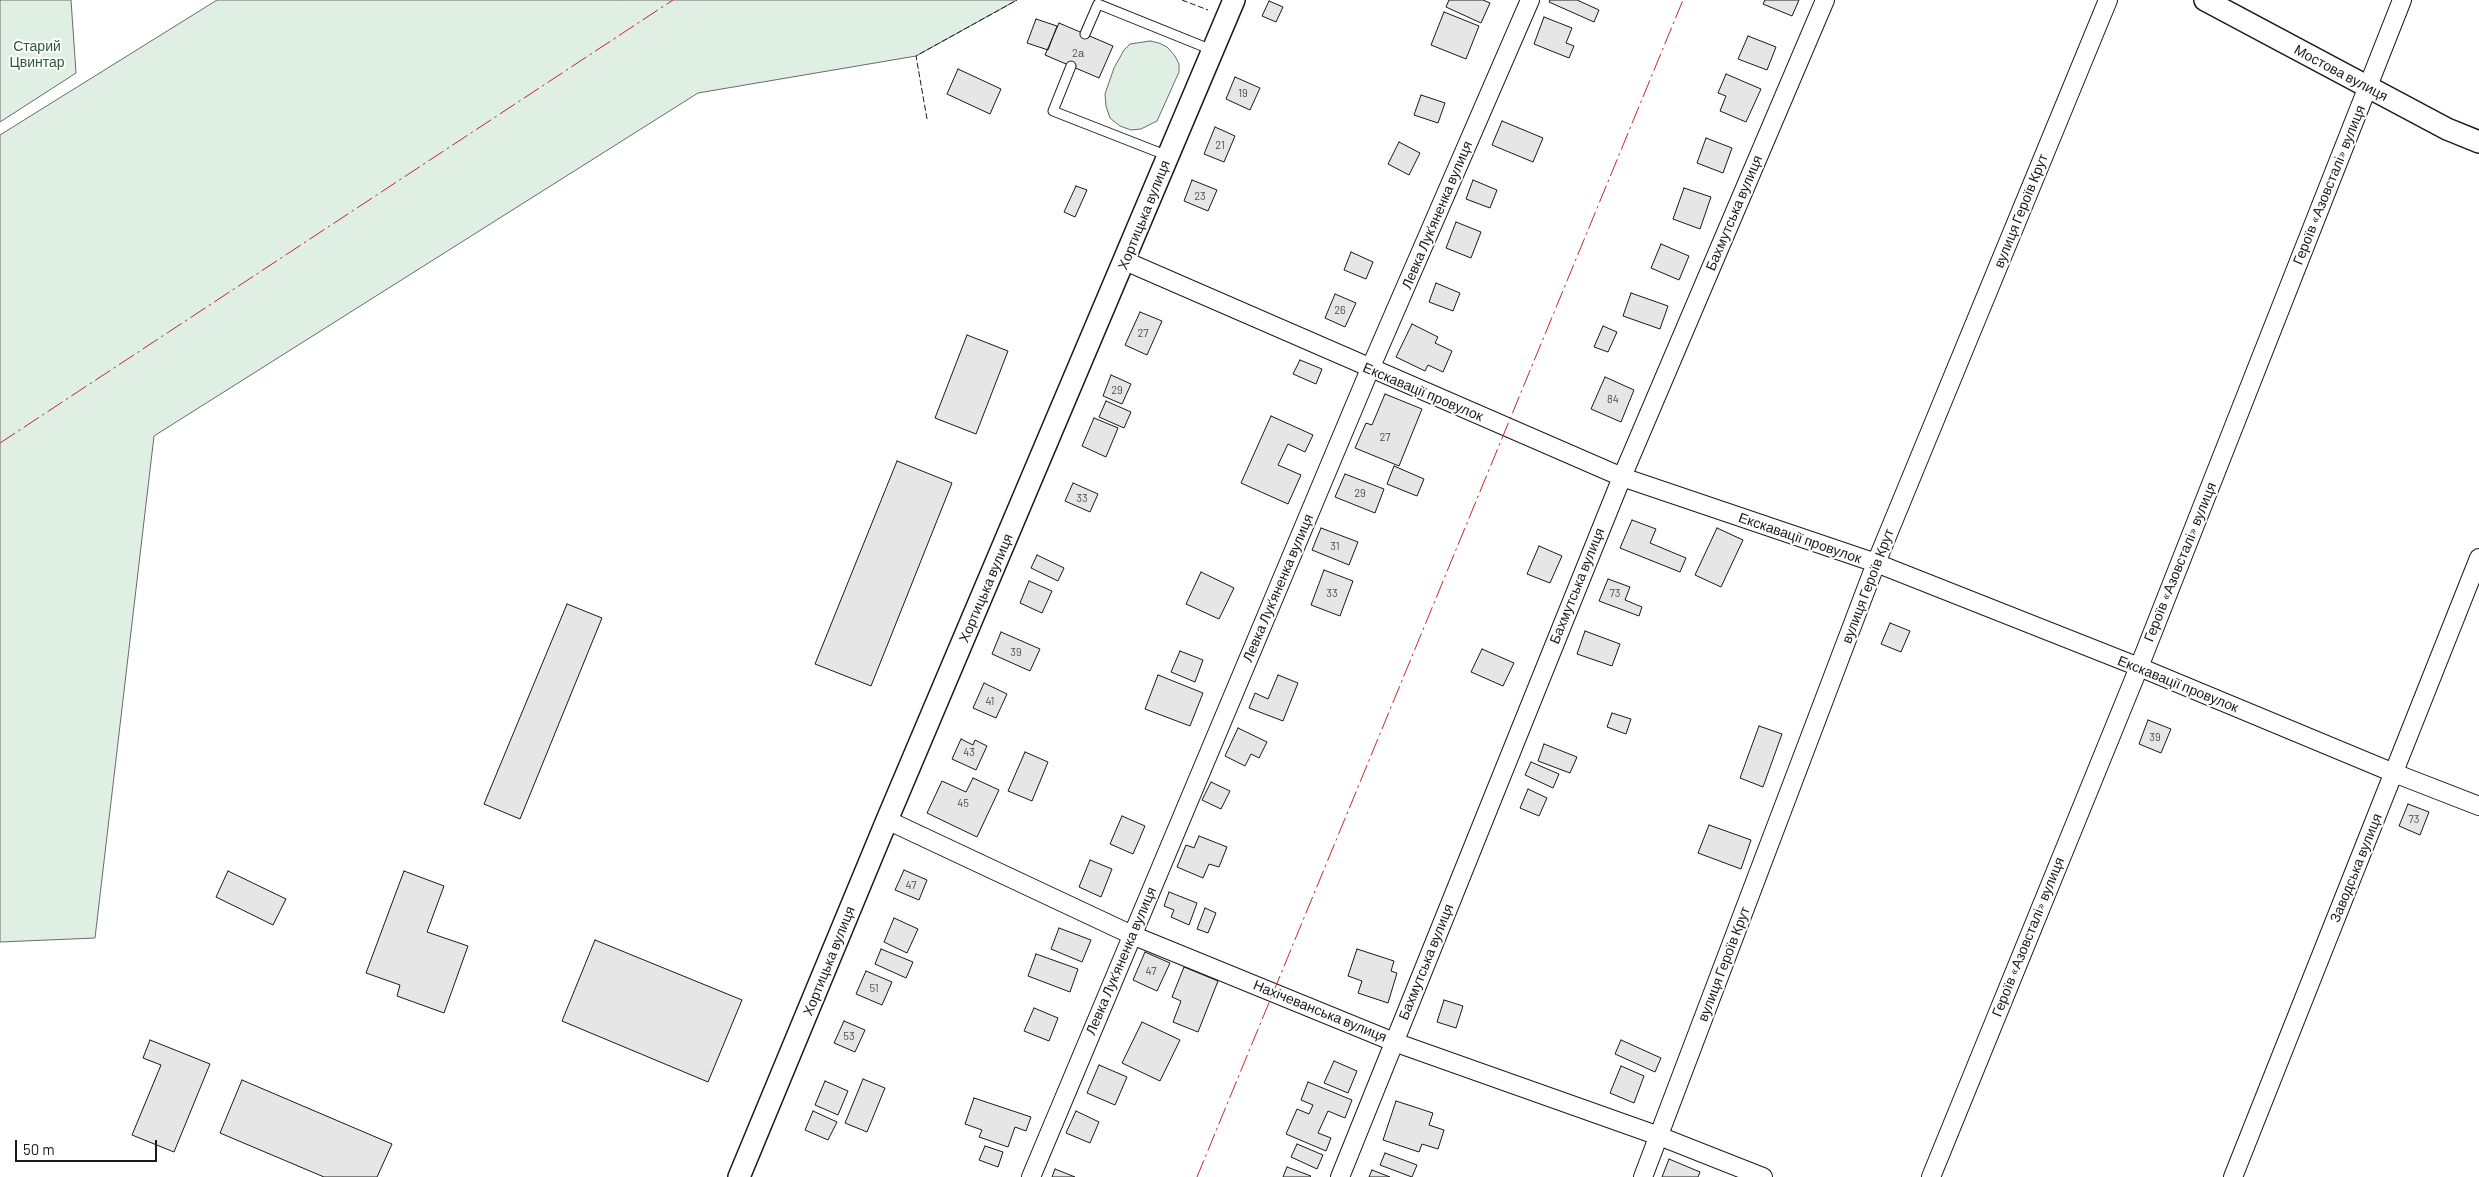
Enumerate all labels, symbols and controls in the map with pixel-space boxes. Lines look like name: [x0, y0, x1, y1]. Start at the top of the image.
park label: Старий Цвинтар: [9, 38, 65, 70]
street label: Мостова вулиця: [2291, 41, 2391, 105]
house number: 2а: [1072, 46, 1084, 60]
house number: 19: [1238, 86, 1248, 100]
street label: Героїв «Азовсталі» вулиця: [2289, 103, 2369, 267]
house number: 21: [1215, 138, 1225, 152]
street label: Левка Лук'яненка вулиця: [1398, 139, 1476, 291]
street label: вулиця Героїв Крут: [1990, 152, 2052, 270]
street label: Бахмутська вулиця: [1702, 153, 1766, 273]
street label: Хортицька вулиця: [1114, 158, 1174, 272]
house number: 23: [1194, 189, 1206, 203]
house number: 26: [1334, 303, 1346, 317]
house number: 27: [1137, 326, 1149, 340]
street label: Екскавації провулок: [1360, 359, 1486, 425]
house number: 29: [1111, 383, 1123, 397]
house number: 84: [1607, 392, 1619, 406]
house number: 27: [1379, 430, 1391, 444]
street label: Героїв «Азовсталі» вулиця: [2140, 480, 2220, 644]
house number: 29: [1354, 486, 1366, 500]
house number: 33: [1076, 491, 1088, 505]
street label: Екскавації провулок: [1736, 509, 1864, 567]
street label: Левка Лук'яненка вулиця: [1239, 512, 1317, 664]
street label: Бахмутська вулиця: [1546, 525, 1608, 647]
street label: вулиця Героїв Крут: [1838, 526, 1898, 646]
street label: Хортицька вулиця: [956, 531, 1016, 645]
house number: 31: [1330, 539, 1340, 553]
house number: 33: [1326, 586, 1338, 600]
house number: 73: [1610, 586, 1620, 600]
house number: 39: [1010, 645, 1022, 659]
street label: Екскавації провулок: [2115, 652, 2241, 716]
house number: 41: [986, 694, 994, 708]
house number: 39: [2149, 730, 2161, 744]
house number: 43: [963, 745, 975, 759]
house number: 45: [957, 796, 969, 810]
street label: Заводська вулиця: [2327, 811, 2385, 925]
house number: 73: [2409, 812, 2419, 826]
street label: Героїв «Азовсталі» вулиця: [1988, 855, 2068, 1019]
house number: 47: [906, 878, 916, 892]
street label: Левка Лук'яненка вулиця: [1082, 885, 1160, 1037]
street label: Бахмутська вулиця: [1395, 901, 1457, 1023]
street label: Хортицька вулиця: [799, 904, 859, 1018]
street label: вулиця Героїв Крут: [1694, 904, 1754, 1024]
house number: 47: [1146, 964, 1156, 978]
street label: Нахічеванська вулиця: [1251, 977, 1389, 1045]
house number: 51: [869, 981, 879, 995]
house number: 53: [843, 1029, 855, 1043]
scale bar: [18, 1130, 160, 1162]
text: 50 m: [23, 1140, 55, 1158]

